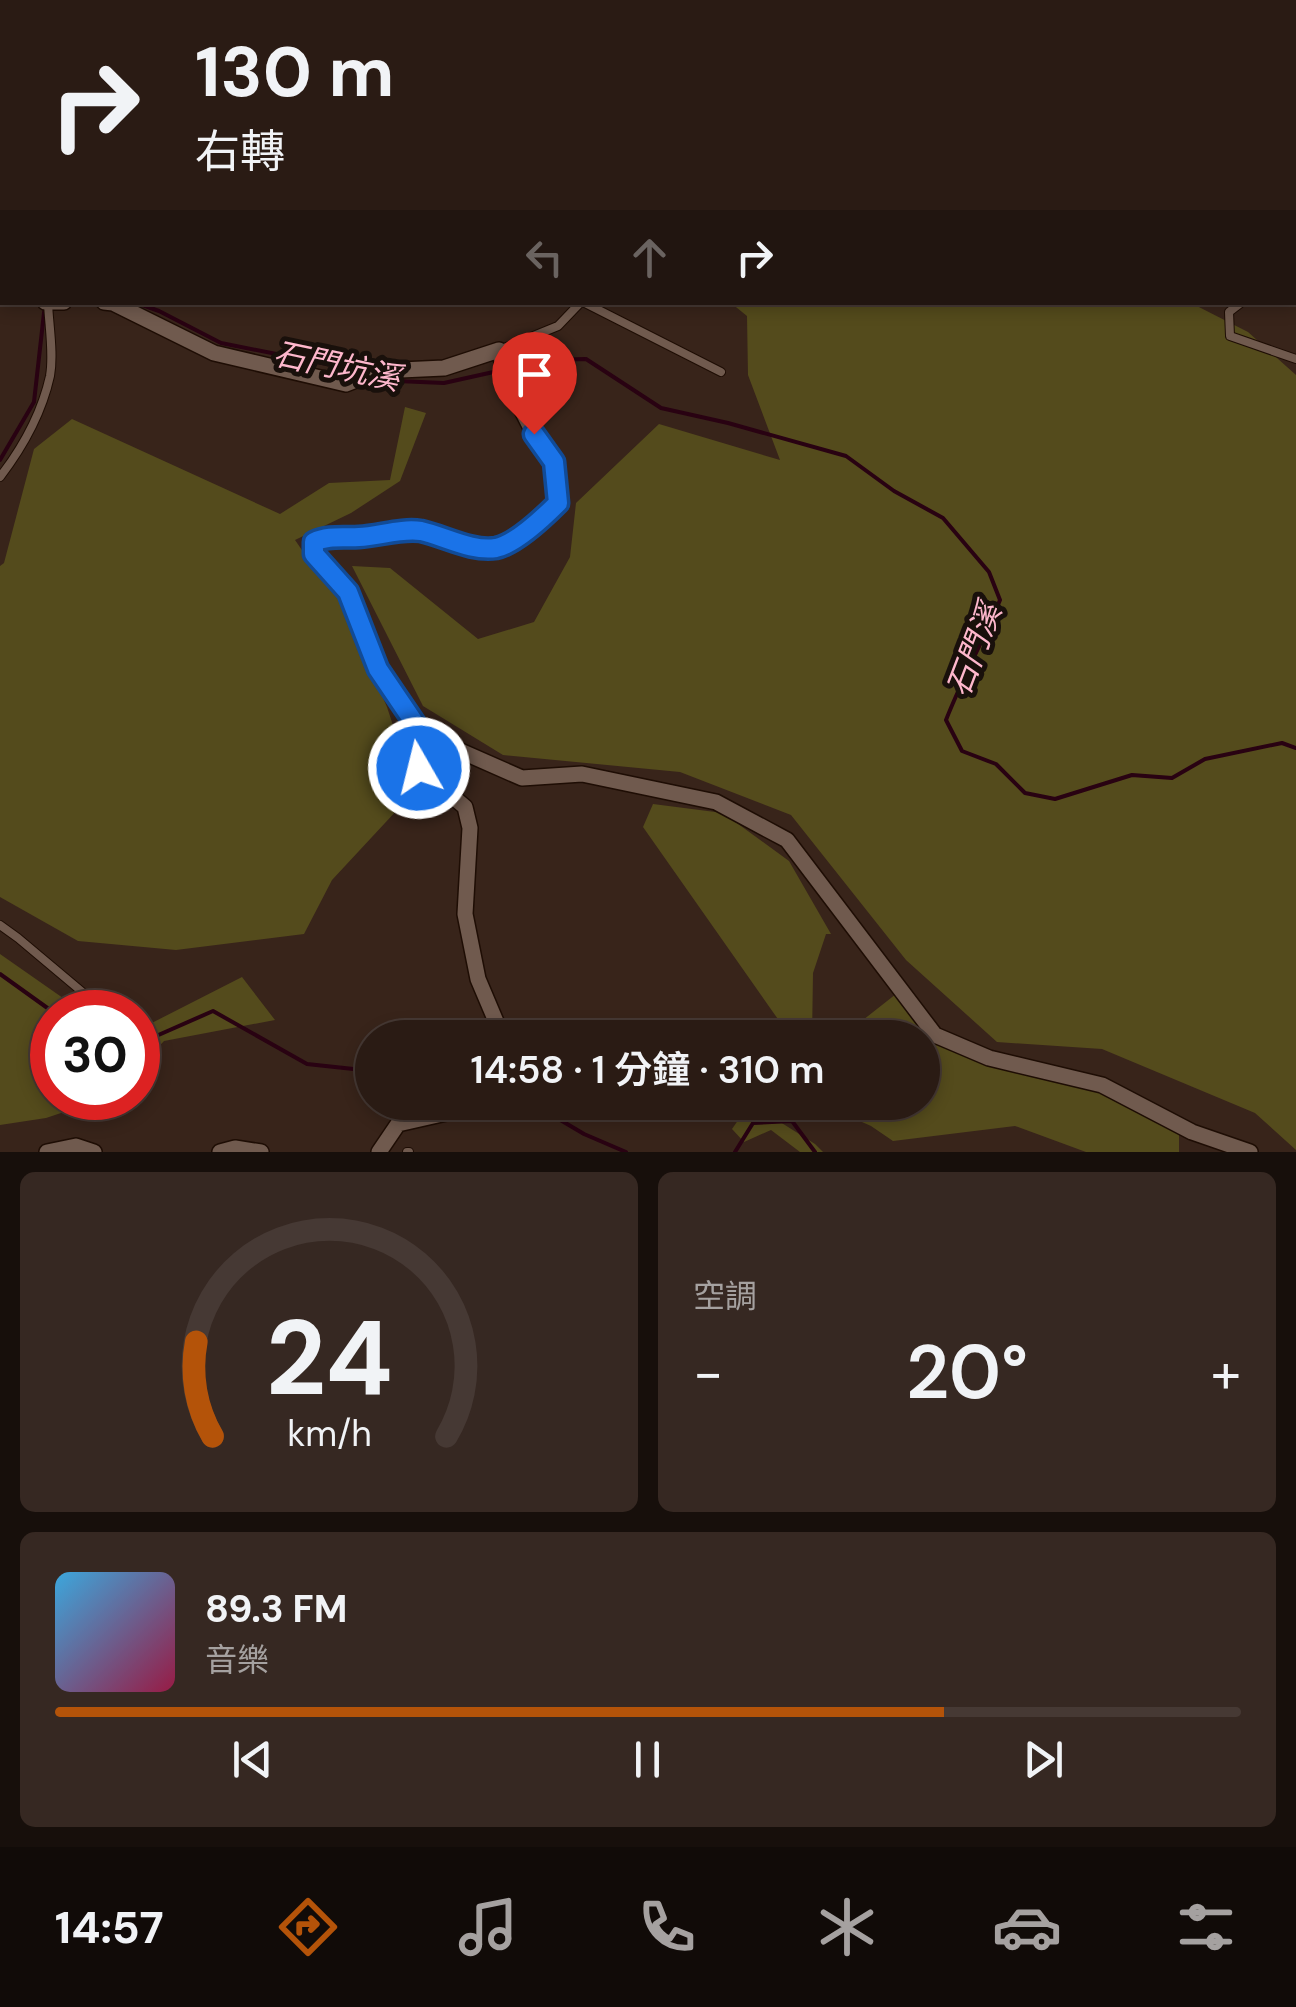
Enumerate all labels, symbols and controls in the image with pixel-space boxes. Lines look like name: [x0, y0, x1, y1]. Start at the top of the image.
text: 130 m: [195, 27, 394, 118]
icon: right: [30, 40, 160, 170]
text: 右轉: [195, 122, 285, 181]
icon: left: [517, 230, 572, 285]
icon: ahead: [622, 230, 677, 285]
icon: right: [727, 230, 782, 285]
water label: 石門坑溪: [270, 332, 408, 401]
pin: [492, 332, 577, 435]
icon: arrive: [507, 347, 562, 402]
water label: 石門溪: [937, 594, 1012, 702]
position arrow: [367, 716, 471, 820]
speed limit sign: 30: [30, 990, 160, 1120]
text: 14:58 · 1 分鐘 · 310 m: [471, 1045, 824, 1095]
text: 空調: [693, 1275, 757, 1317]
text: 24: [266, 1291, 392, 1426]
text: 20°: [906, 1324, 1028, 1421]
text: −: [693, 1337, 723, 1409]
text: +: [1211, 1337, 1241, 1409]
text: km/h: [287, 1411, 371, 1457]
text: 89.3 FM: [205, 1584, 347, 1634]
text: 音樂: [205, 1639, 269, 1681]
icon: previous: [225, 1732, 280, 1787]
icon: pause: [620, 1732, 675, 1787]
icon: next: [1016, 1732, 1071, 1787]
icon: directions: [273, 1892, 343, 1962]
icon: music: [453, 1892, 523, 1962]
icon: phone: [632, 1892, 702, 1962]
icon: climate: [812, 1892, 882, 1962]
icon: car: [992, 1892, 1062, 1962]
icon: filters: [1171, 1892, 1241, 1962]
text: 14:57: [55, 1898, 164, 1957]

